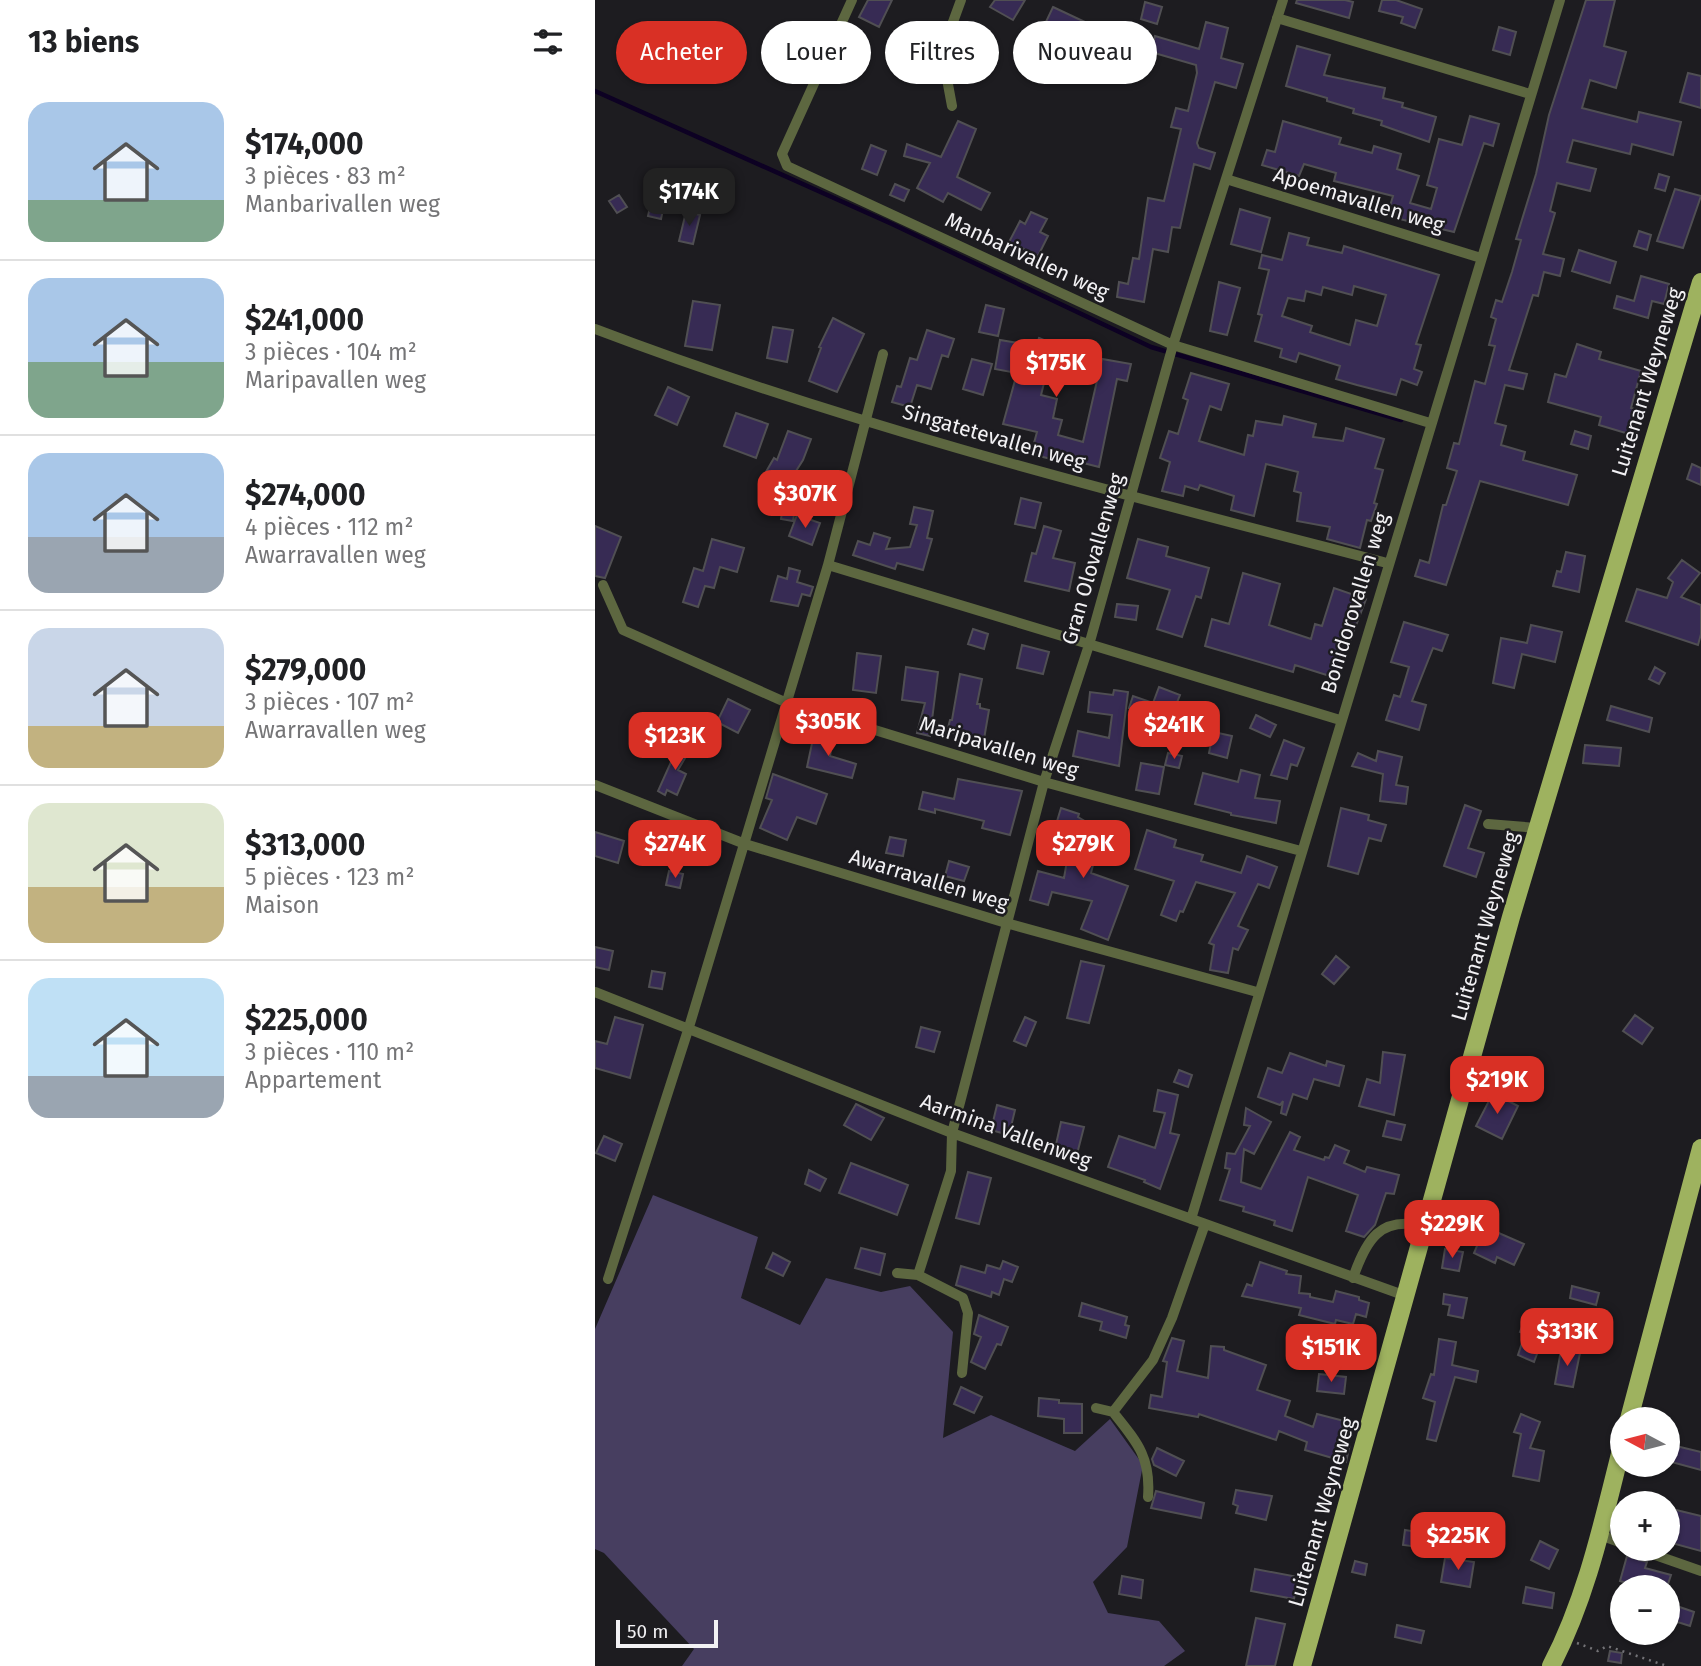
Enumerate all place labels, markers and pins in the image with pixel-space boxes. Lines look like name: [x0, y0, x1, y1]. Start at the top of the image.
pin: $174K: [640, 168, 738, 228]
pin: $175K: [1007, 340, 1105, 399]
pin: $307K: [756, 470, 854, 530]
pin: $305K: [779, 698, 877, 758]
pin: $241K: [1125, 702, 1223, 761]
pin: $123K: [626, 712, 724, 772]
pin: $274K: [626, 820, 724, 880]
pin: $279K: [1034, 820, 1132, 880]
pin: $219K: [1448, 1056, 1546, 1116]
pin: $229K: [1403, 1200, 1501, 1260]
pin: $313K: [1518, 1308, 1616, 1368]
pin: $151K: [1282, 1324, 1380, 1384]
pin: $225K: [1409, 1512, 1507, 1572]

